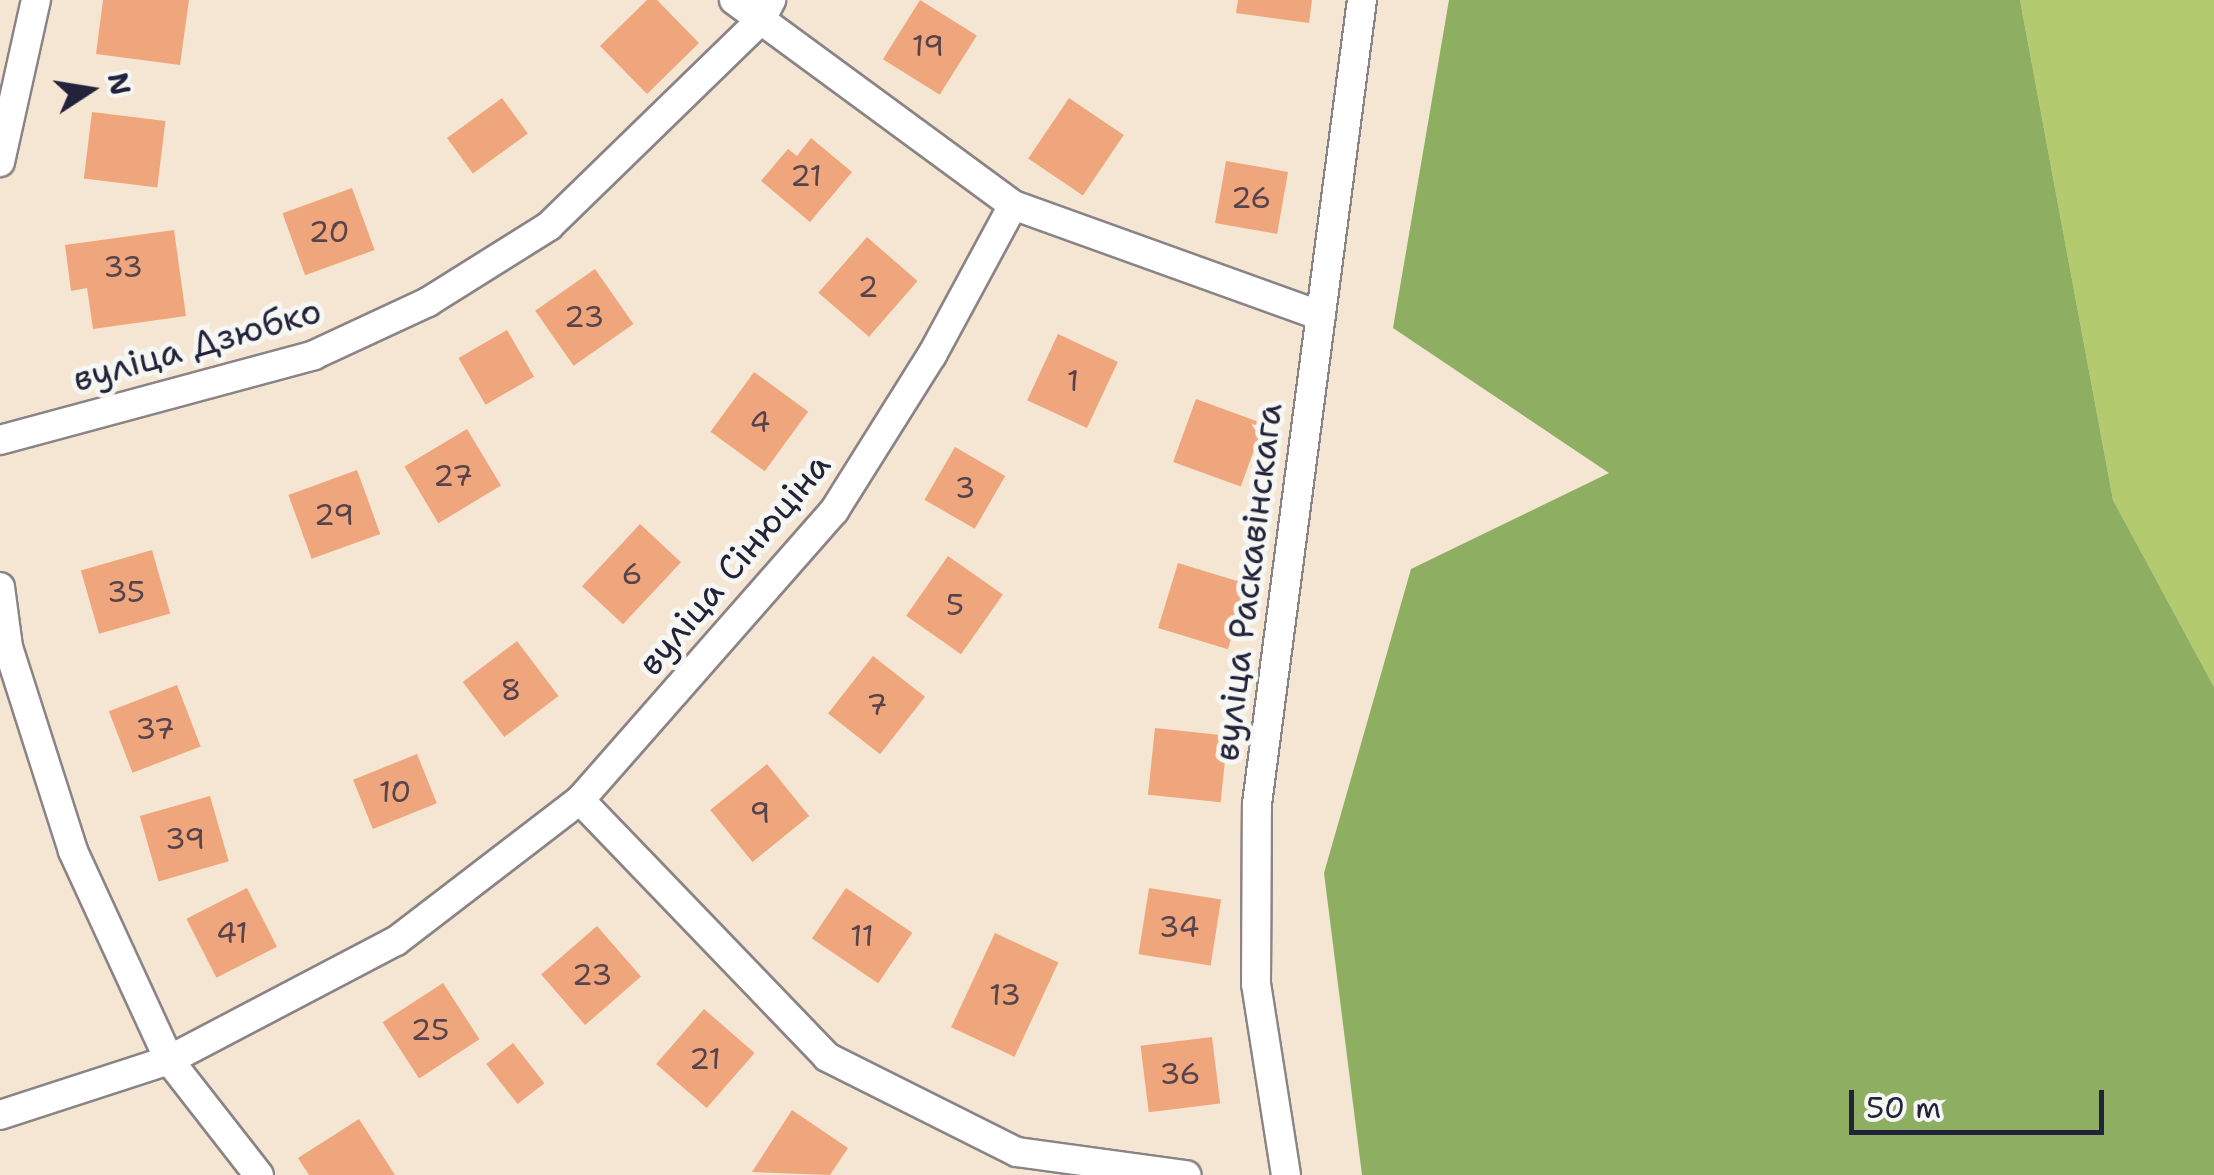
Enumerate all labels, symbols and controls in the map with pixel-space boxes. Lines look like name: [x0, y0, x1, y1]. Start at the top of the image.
house number: 19: [912, 28, 944, 64]
north arrow: [40, 40, 140, 140]
text: N: [98, 69, 140, 99]
house number: 21: [790, 158, 822, 194]
house number: 26: [1231, 180, 1271, 216]
house number: 20: [308, 214, 350, 250]
house number: 33: [103, 249, 143, 285]
house number: 2: [858, 269, 878, 305]
street label: вуліца Дзюбко: [68, 289, 326, 401]
house number: 23: [564, 299, 604, 335]
house number: 1: [1067, 363, 1079, 399]
street label: вуліца Раскавінскага: [1205, 401, 1291, 763]
house number: 4: [750, 404, 770, 440]
street label: вуліца Сінюціна: [629, 444, 839, 684]
house number: 27: [433, 458, 473, 494]
house number: 3: [955, 470, 975, 506]
house number: 29: [314, 497, 354, 533]
house number: 6: [622, 556, 642, 592]
house number: 35: [107, 574, 145, 610]
house number: 5: [946, 587, 964, 623]
house number: 8: [501, 672, 521, 708]
house number: 7: [867, 687, 887, 723]
house number: 37: [135, 711, 175, 747]
house number: 10: [379, 774, 411, 810]
house number: 9: [750, 795, 770, 831]
house number: 39: [165, 821, 205, 857]
house number: 34: [1159, 909, 1199, 945]
house number: 41: [216, 915, 248, 951]
house number: 11: [850, 918, 874, 954]
house number: 23: [572, 957, 612, 993]
house number: 13: [989, 977, 1021, 1013]
house number: 25: [411, 1012, 449, 1048]
house number: 21: [689, 1041, 721, 1077]
house number: 36: [1159, 1056, 1201, 1092]
scale bar: [1854, 1070, 2109, 1132]
text: 50 m: [1866, 1087, 1941, 1128]

